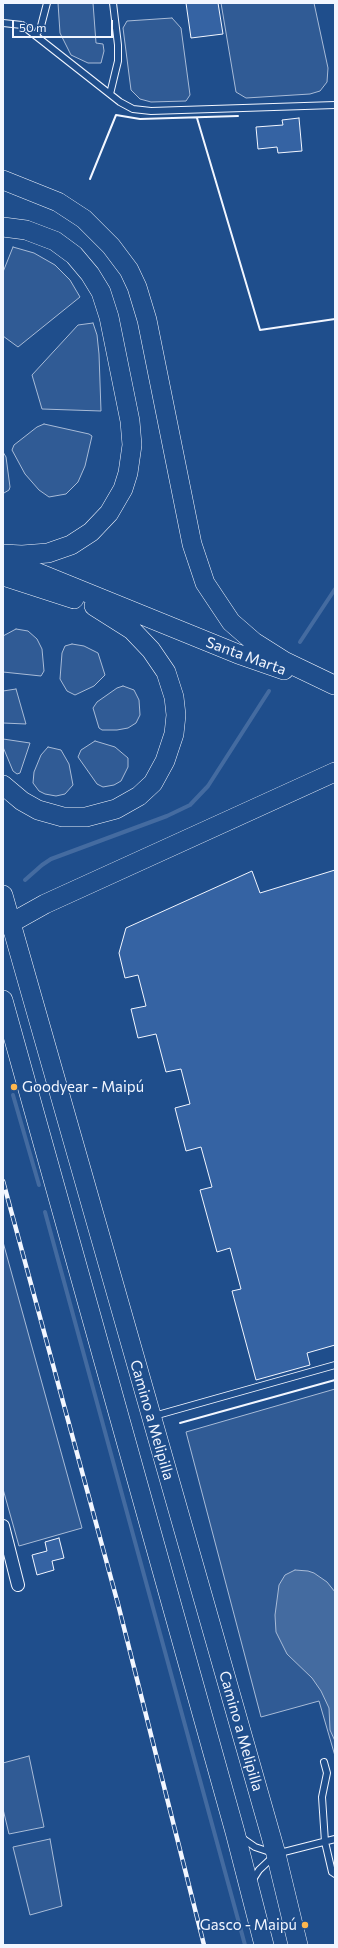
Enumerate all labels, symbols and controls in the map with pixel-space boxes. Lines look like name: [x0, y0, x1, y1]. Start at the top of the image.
scale bar: [14, 12, 115, 38]
text: 50 m: [19, 20, 47, 34]
street label: Santa Marta: [203, 633, 289, 679]
place label: Goodyear - Maipú: [22, 1078, 144, 1096]
marker: Goodyear - Maipú: [9, 1082, 19, 1092]
street label: Camino a Melipilla: [126, 1358, 178, 1482]
street label: Camino a Melipilla: [215, 1669, 267, 1793]
place label: Gasco - Maipú: [200, 1916, 297, 1934]
marker: Gasco - Maipú: [300, 1920, 310, 1930]

